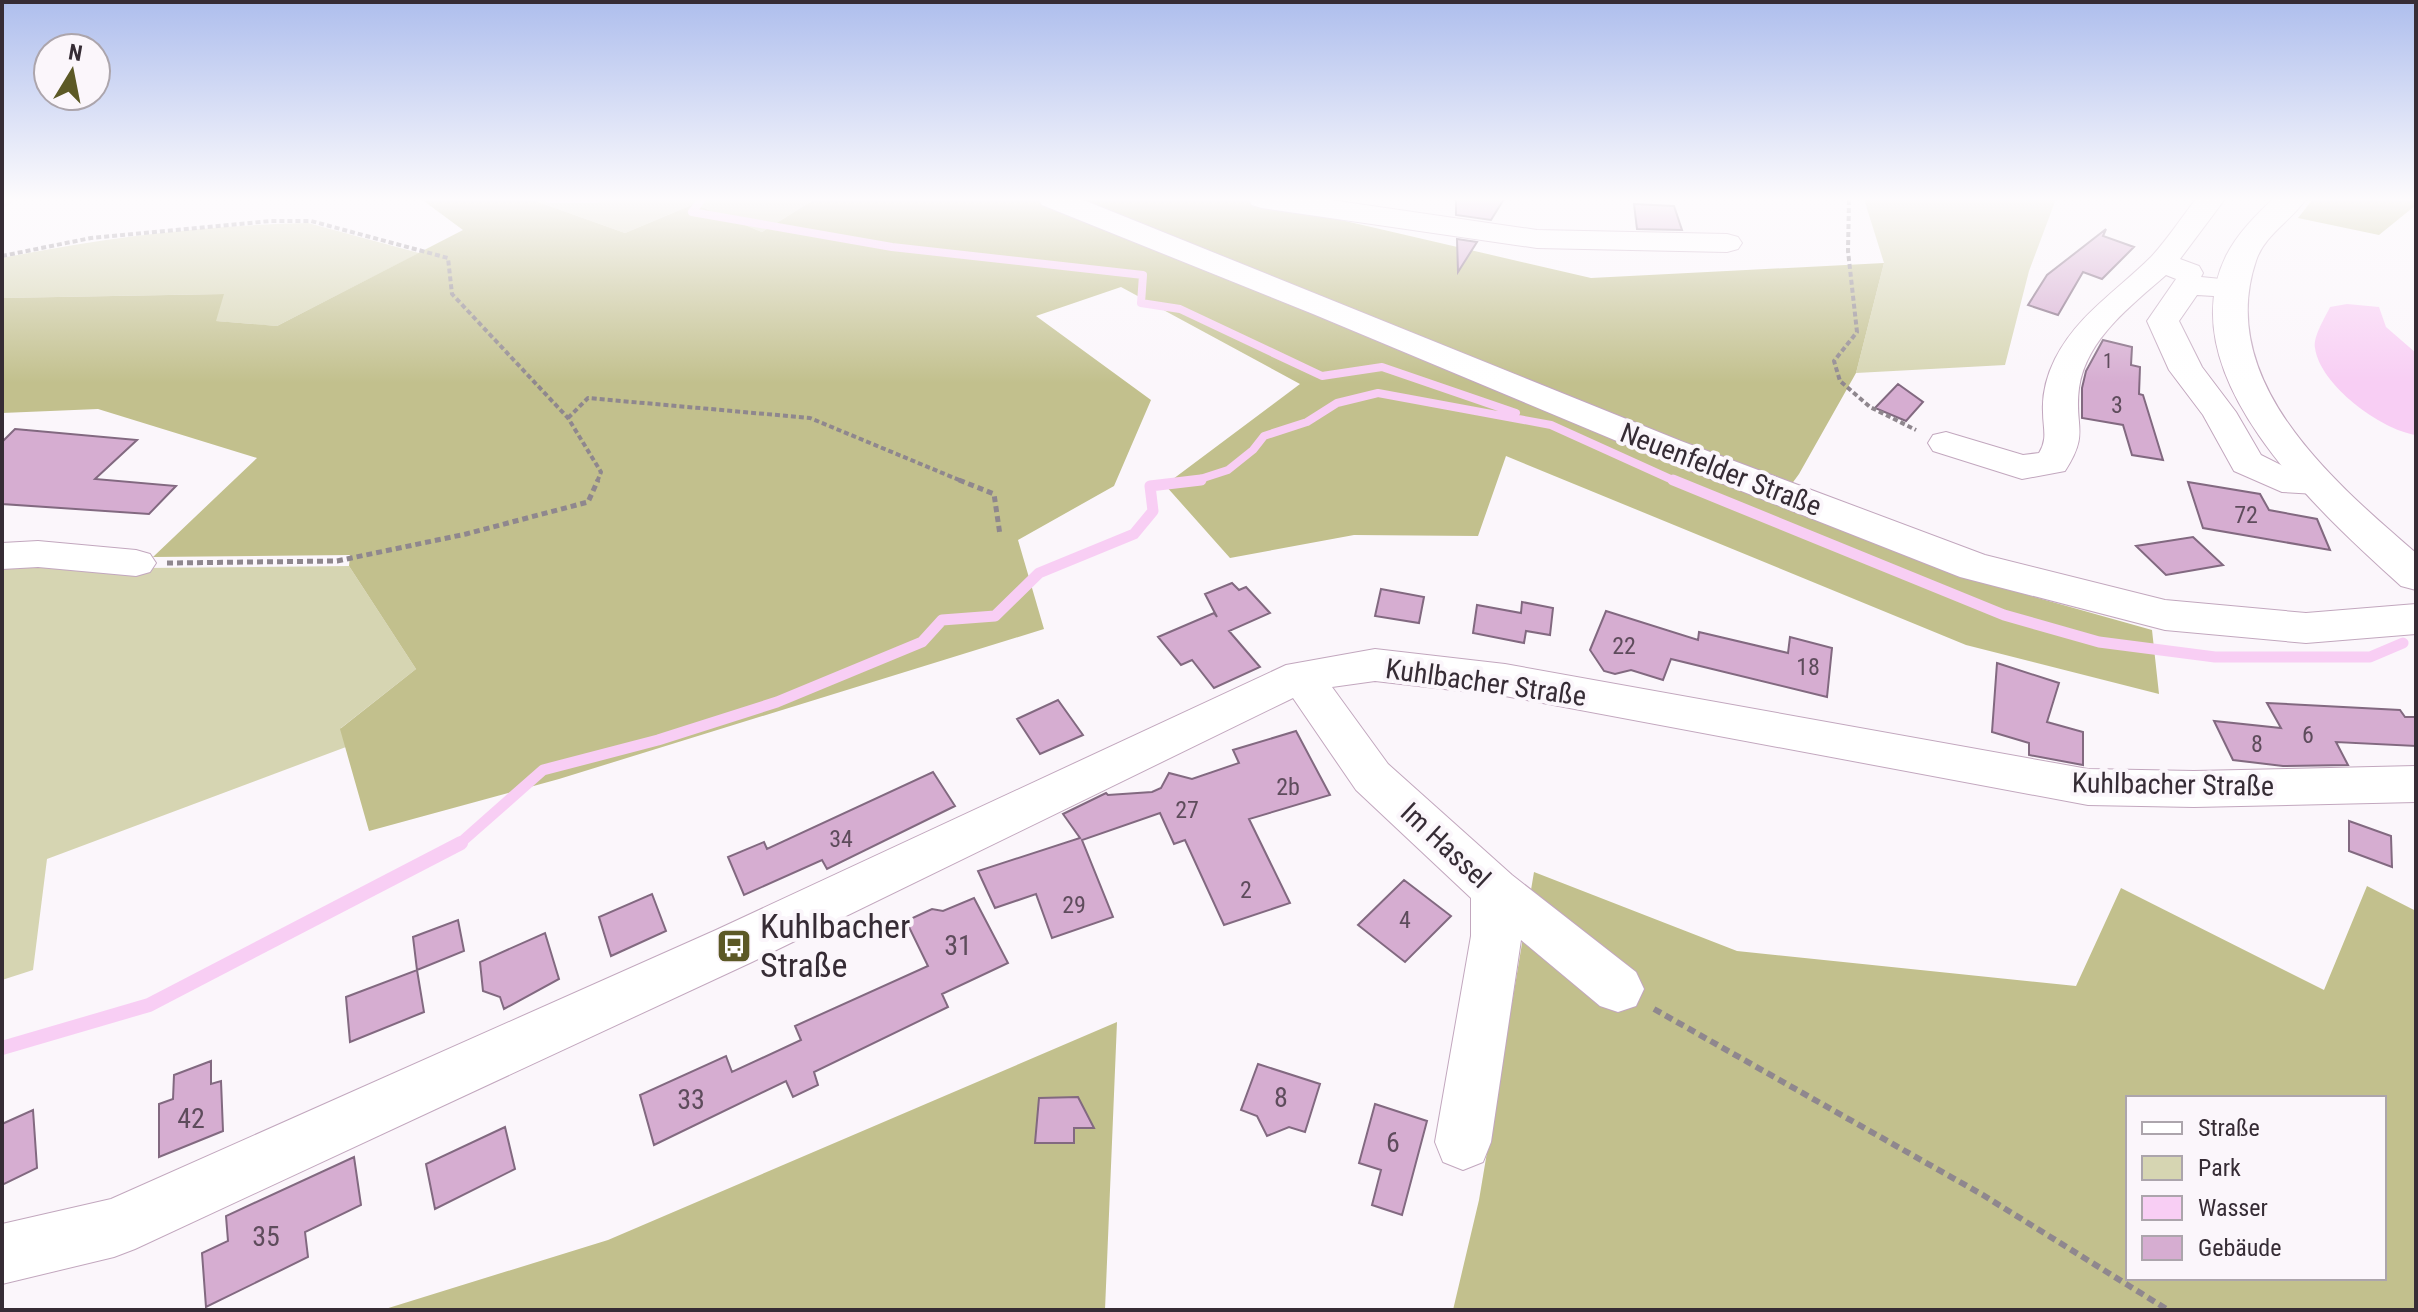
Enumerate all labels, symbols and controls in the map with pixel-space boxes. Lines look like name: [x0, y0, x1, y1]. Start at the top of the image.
north arrow: [32, 32, 112, 112]
text: N: [67, 39, 84, 66]
house number: 1: [2103, 349, 2113, 373]
house number: 3: [2111, 391, 2123, 419]
street label: Neuenfelder Straße: [1616, 416, 1826, 523]
house number: 72: [2234, 501, 2258, 529]
house number: 22: [1612, 632, 1636, 660]
street label: Kuhlbacher Straße: [1384, 652, 1588, 713]
house number: 18: [1796, 653, 1820, 681]
house number: 6: [2302, 721, 2314, 749]
house number: 8: [2251, 730, 2263, 758]
street label: Kuhlbacher Straße: [2072, 766, 2274, 803]
house number: 2b: [1276, 773, 1300, 801]
house number: 27: [1175, 796, 1199, 824]
street label: Im Hassel: [1394, 796, 1497, 895]
house number: 34: [829, 825, 853, 853]
house number: 2: [1240, 876, 1252, 904]
house number: 29: [1062, 891, 1086, 919]
place label: Kuhlbacher Straße: [760, 906, 910, 985]
house number: 4: [1399, 906, 1411, 934]
bus stop icon: Kuhlbacher Straße: [715, 927, 753, 965]
house number: 31: [944, 929, 972, 962]
house number: 8: [1274, 1081, 1288, 1114]
house number: 33: [677, 1083, 705, 1116]
legend: [2126, 1096, 2386, 1280]
house number: 42: [177, 1102, 205, 1135]
text: Straße: [2198, 1114, 2260, 1142]
house number: 6: [1386, 1126, 1400, 1159]
text: Park: [2198, 1154, 2241, 1182]
text: Wasser: [2198, 1194, 2268, 1222]
house number: 35: [252, 1220, 280, 1253]
text: Gebäude: [2198, 1234, 2282, 1262]

